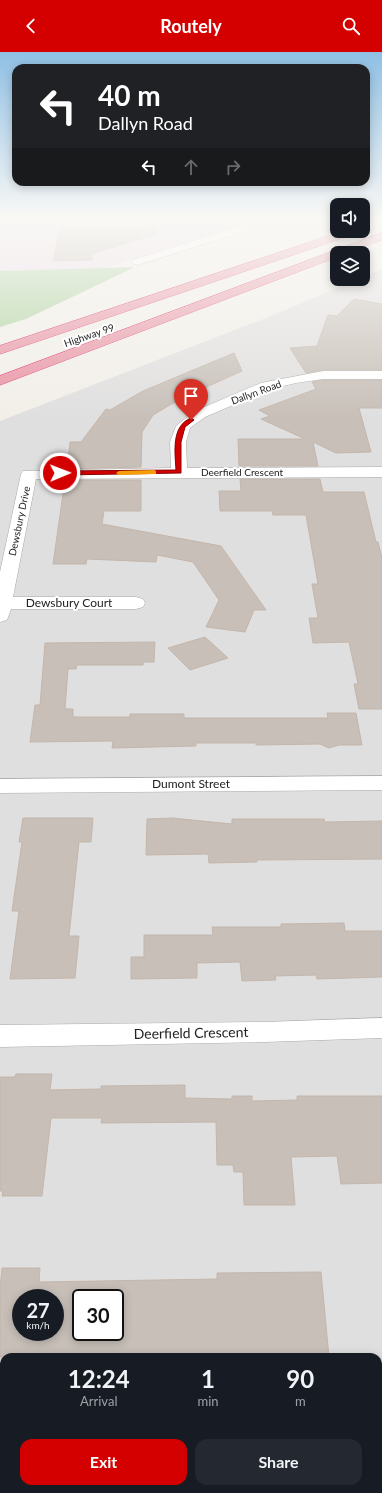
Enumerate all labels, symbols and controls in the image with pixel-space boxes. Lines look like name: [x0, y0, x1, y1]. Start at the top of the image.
icon: back: [20, 15, 42, 37]
text: Routely: [160, 15, 222, 37]
icon: search: [340, 15, 362, 37]
text: 40 m: [98, 78, 161, 112]
icon: left: [32, 80, 84, 132]
text: Dallyn Road: [98, 112, 193, 134]
icon: left: [138, 156, 160, 178]
icon: ahead: [180, 156, 202, 178]
icon: right: [222, 156, 244, 178]
map controls: [330, 198, 370, 286]
button: sound: [330, 198, 370, 238]
button: layers: [330, 246, 370, 286]
street label: Highway 99: [62, 321, 116, 349]
street label: Dallyn Road: [229, 377, 283, 407]
pin: [174, 379, 208, 420]
icon: arrive: [180, 385, 202, 407]
position arrow: [39, 452, 81, 494]
street label: Deerfield Crescent: [201, 466, 283, 478]
street label: Dewsbury Drive: [6, 485, 32, 557]
street label: Dewsbury Court: [26, 595, 113, 610]
street label: Dumont Street: [152, 776, 231, 791]
street label: Deerfield Crescent: [133, 1023, 249, 1042]
speed limit sign: 30: [72, 1289, 124, 1341]
text: 27: [26, 1298, 50, 1322]
text: km/h: [26, 1319, 50, 1331]
text: 12:24: [68, 1364, 130, 1393]
text: 1: [201, 1364, 215, 1393]
text: 90: [286, 1364, 314, 1393]
text: Arrival: [80, 1393, 117, 1409]
text: min: [197, 1393, 219, 1409]
text: m: [295, 1393, 306, 1409]
button: Exit: [20, 1439, 187, 1485]
button: Share: [195, 1439, 362, 1485]

